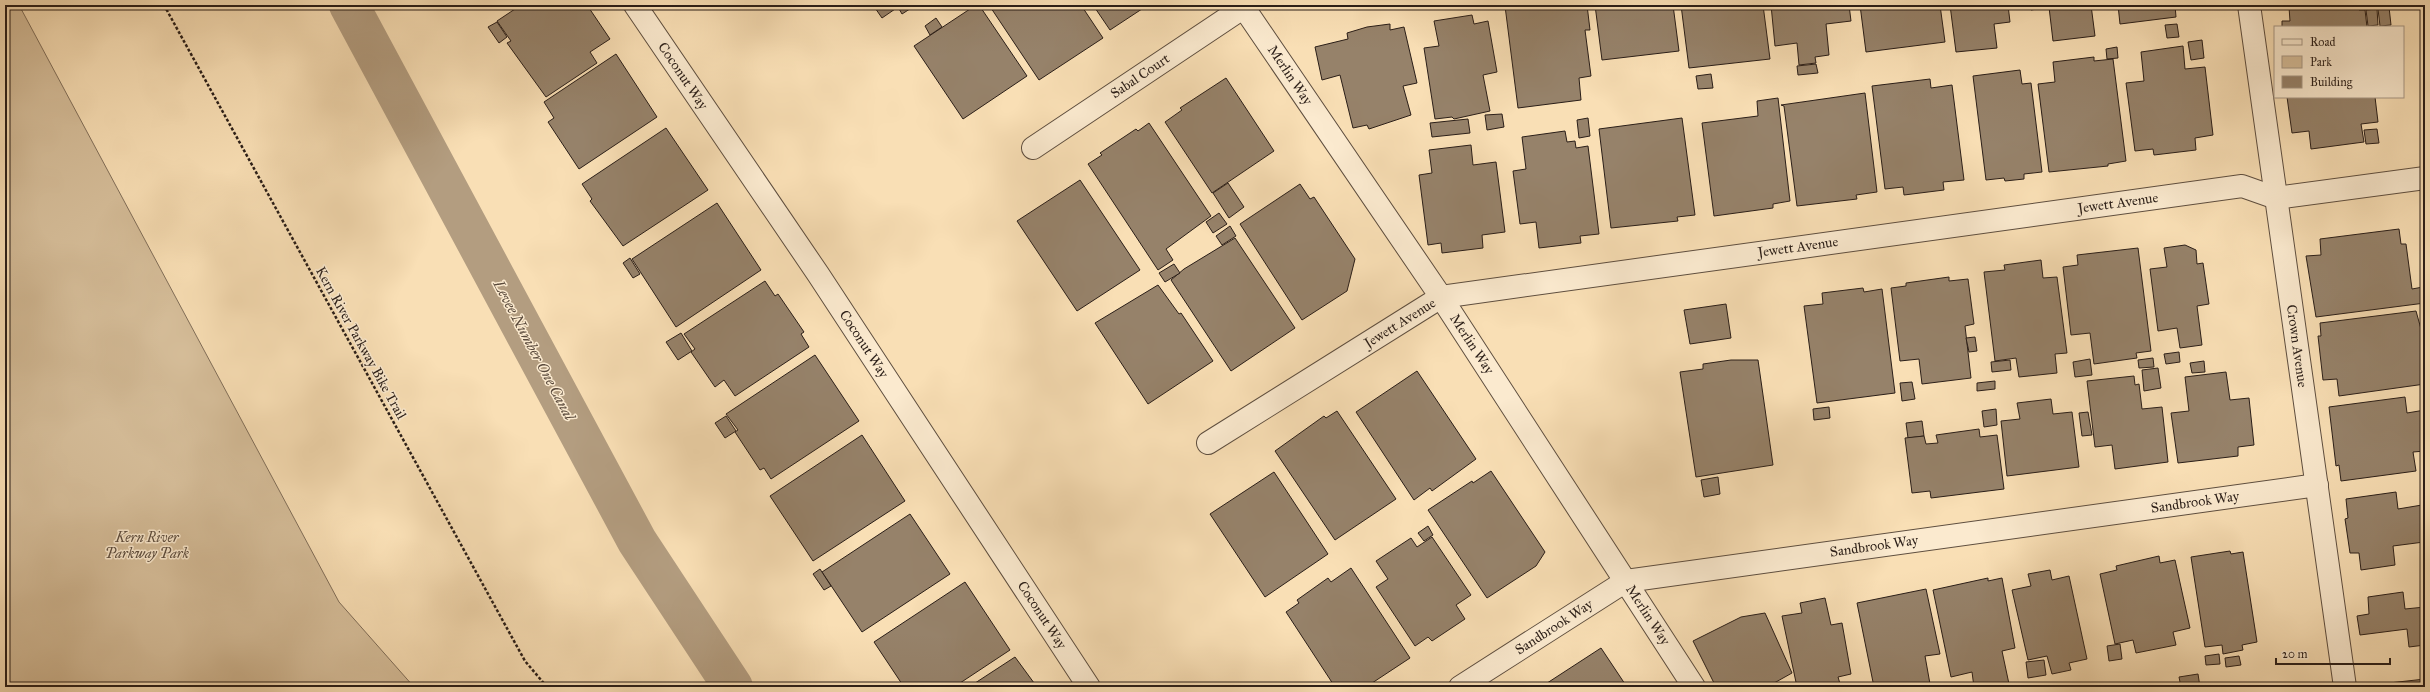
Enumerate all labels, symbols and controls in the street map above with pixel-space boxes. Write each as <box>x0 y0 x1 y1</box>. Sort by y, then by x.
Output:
legend <box>2274 26 2404 98</box>
text: Road <box>2310 35 2336 49</box>
street label: Coconut Way <box>654 39 712 113</box>
street label: Merlin Way <box>1264 42 1316 108</box>
street label: Sabal Court <box>1107 50 1173 102</box>
text: Park <box>2310 55 2332 69</box>
text: Building <box>2310 75 2353 90</box>
street label: Jewett Avenue <box>2075 189 2160 218</box>
street label: Jewett Avenue <box>1755 233 1840 262</box>
street label: Kern River Parkway Bike Trail <box>312 264 410 422</box>
water label: Levee Number One Canal <box>489 276 580 425</box>
street label: Jewett Avenue <box>1359 294 1440 354</box>
street label: Crown Avenue <box>2283 303 2311 389</box>
street label: Coconut Way <box>836 307 893 382</box>
street label: Merlin Way <box>1446 311 1498 378</box>
street label: Sandbrook Way <box>2150 487 2241 517</box>
park label: Kern River Parkway Park <box>105 529 190 562</box>
street label: Sandbrook Way <box>1829 531 1920 561</box>
street label: Coconut Way <box>1014 578 1071 653</box>
street label: Merlin Way <box>1622 582 1674 649</box>
street label: Sandbrook Way <box>1512 595 1596 658</box>
scale bar <box>2276 640 2390 666</box>
text: 20 m <box>2282 647 2308 661</box>

